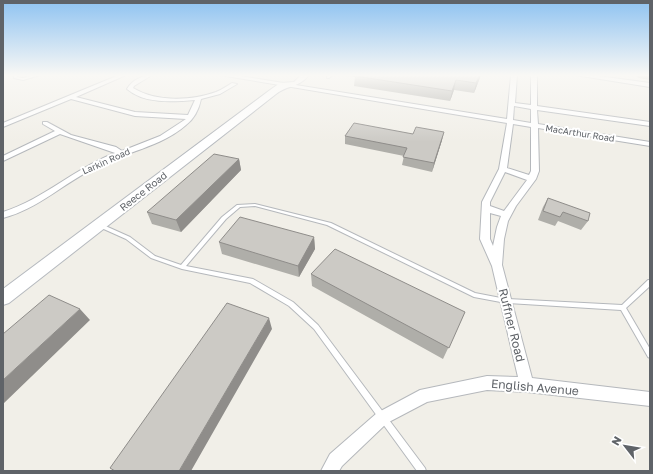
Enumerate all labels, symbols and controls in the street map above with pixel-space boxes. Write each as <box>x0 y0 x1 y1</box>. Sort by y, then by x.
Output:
street label: MacArthur Road <box>545 122 615 144</box>
street label: Larkin Road <box>80 146 132 176</box>
street label: Reece Road <box>117 169 169 213</box>
street label: Ruffner Road <box>496 287 528 363</box>
street label: English Avenue <box>490 376 580 398</box>
north arrow <box>605 426 645 466</box>
text: N <box>608 434 624 448</box>

